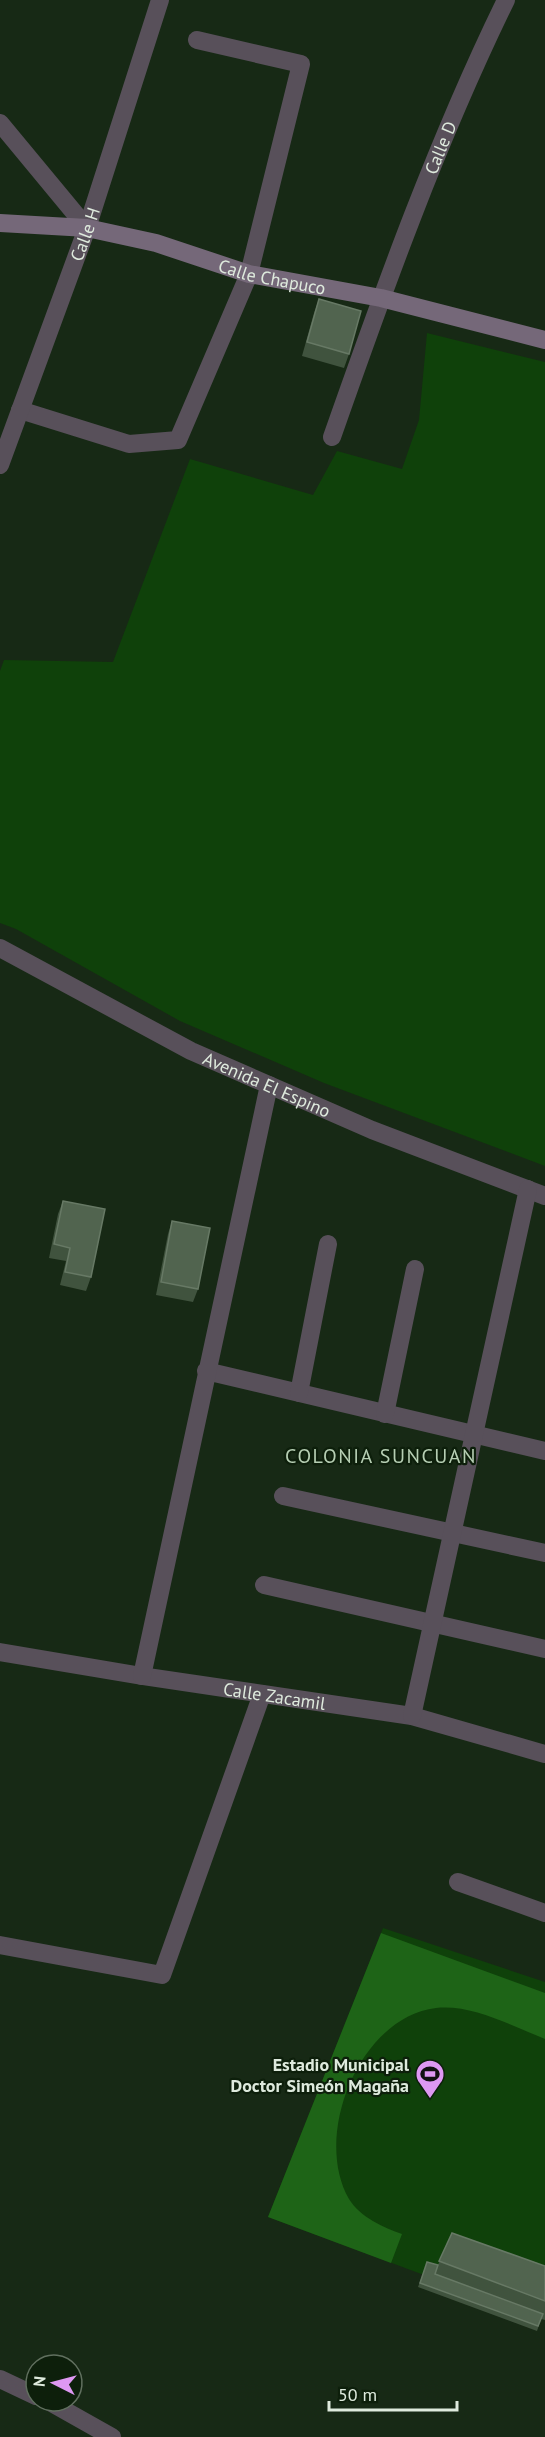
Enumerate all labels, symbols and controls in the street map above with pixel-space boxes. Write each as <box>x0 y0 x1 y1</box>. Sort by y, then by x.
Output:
street label: Calle D <box>419 118 461 177</box>
street label: Calle H <box>64 204 104 264</box>
street label: Calle Chapuco <box>216 253 328 299</box>
street label: Avenida El Espino <box>200 1046 334 1122</box>
district label: COLONIA SUNCUAN <box>285 1443 477 1469</box>
street label: Calle Zacamil <box>222 1677 328 1715</box>
place label: Estadio Municipal Doctor Simeón Magaña <box>231 2053 410 2097</box>
sports icon: Estadio Municipal Doctor Simeón Magaña <box>414 2058 446 2100</box>
north arrow <box>24 2353 84 2413</box>
scale bar <box>329 2374 456 2412</box>
text: N <box>29 2375 50 2388</box>
text: 50 m <box>338 2383 377 2406</box>

